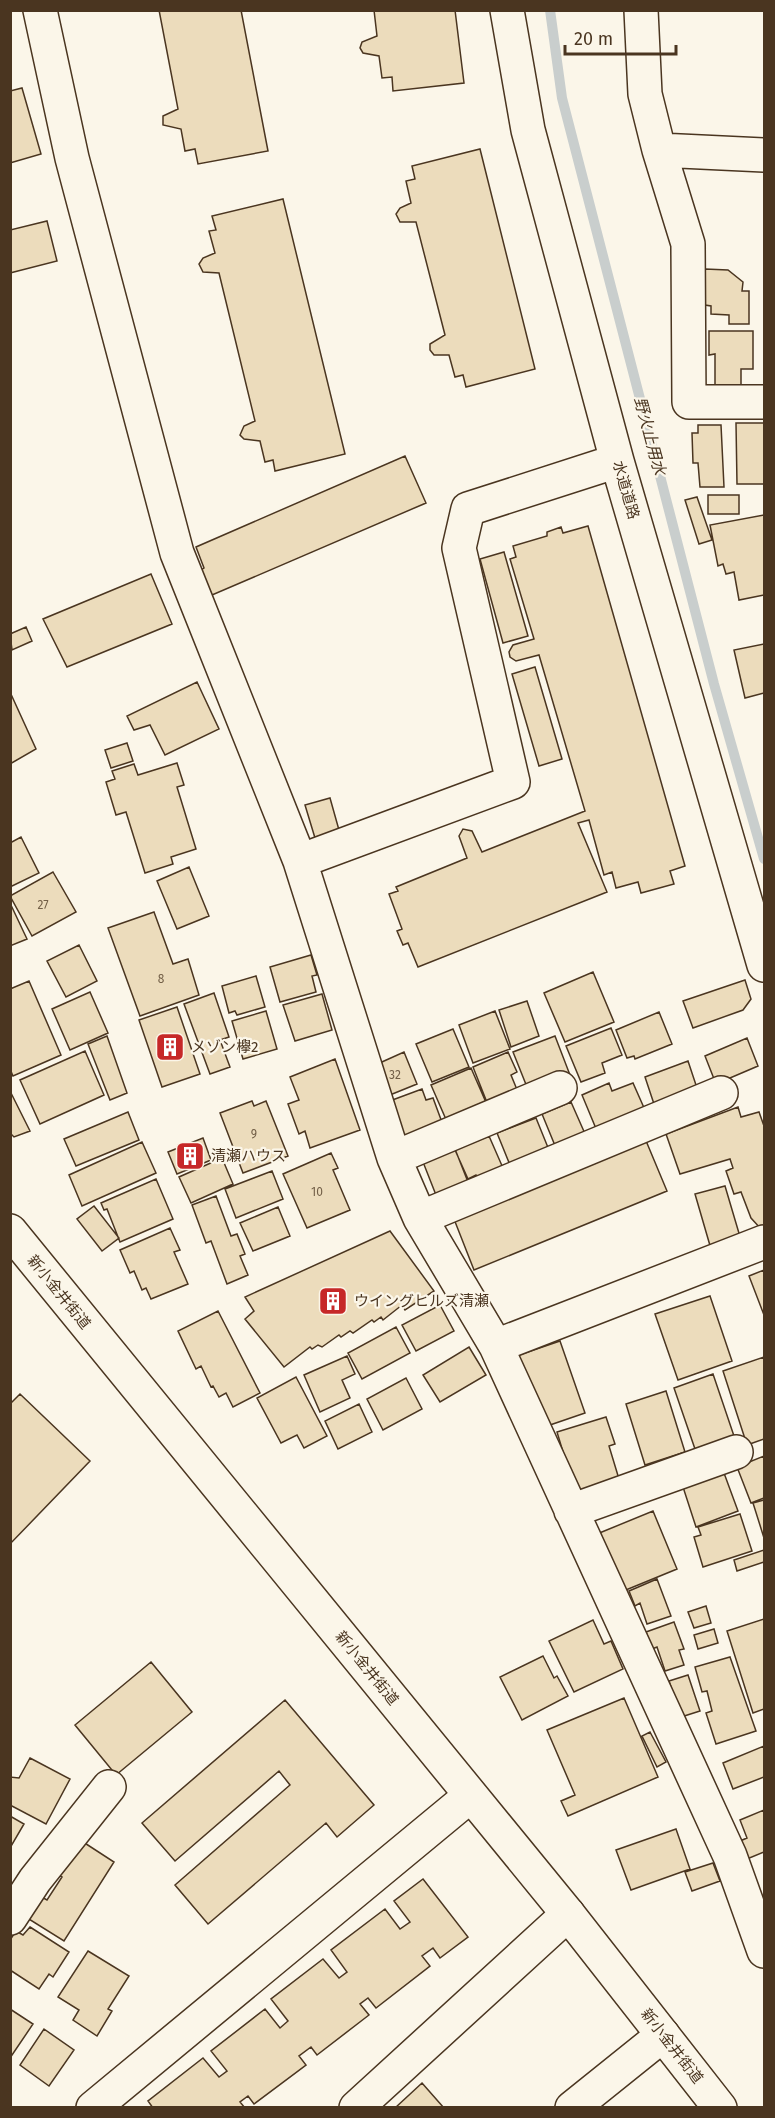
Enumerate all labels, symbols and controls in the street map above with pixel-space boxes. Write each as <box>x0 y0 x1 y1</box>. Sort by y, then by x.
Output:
scale bar <box>565 18 676 56</box>
text: 20 m <box>574 28 613 50</box>
water label: 野火止用水 <box>630 395 670 479</box>
street label: 水道道路 <box>609 459 643 521</box>
house number: 27 <box>37 898 49 912</box>
house number: 8 <box>158 972 165 986</box>
building icon: メゾン欅2 <box>154 1031 186 1063</box>
place label: メゾン欅2 <box>191 1038 258 1056</box>
house number: 32 <box>389 1068 401 1082</box>
house number: 9 <box>251 1127 257 1141</box>
building icon: 清瀬ハウス <box>174 1140 206 1172</box>
place label: 清瀬ハウス <box>211 1147 286 1165</box>
house number: 10 <box>311 1185 323 1199</box>
street label: 新小金井街道 <box>24 1251 94 1333</box>
building icon: ウイングヒルズ清瀬 <box>317 1285 349 1317</box>
place label: ウイングヒルズ清瀬 <box>354 1292 489 1310</box>
street label: 新小金井街道 <box>332 1627 402 1709</box>
street label: 新小金井街道 <box>637 2005 707 2087</box>

